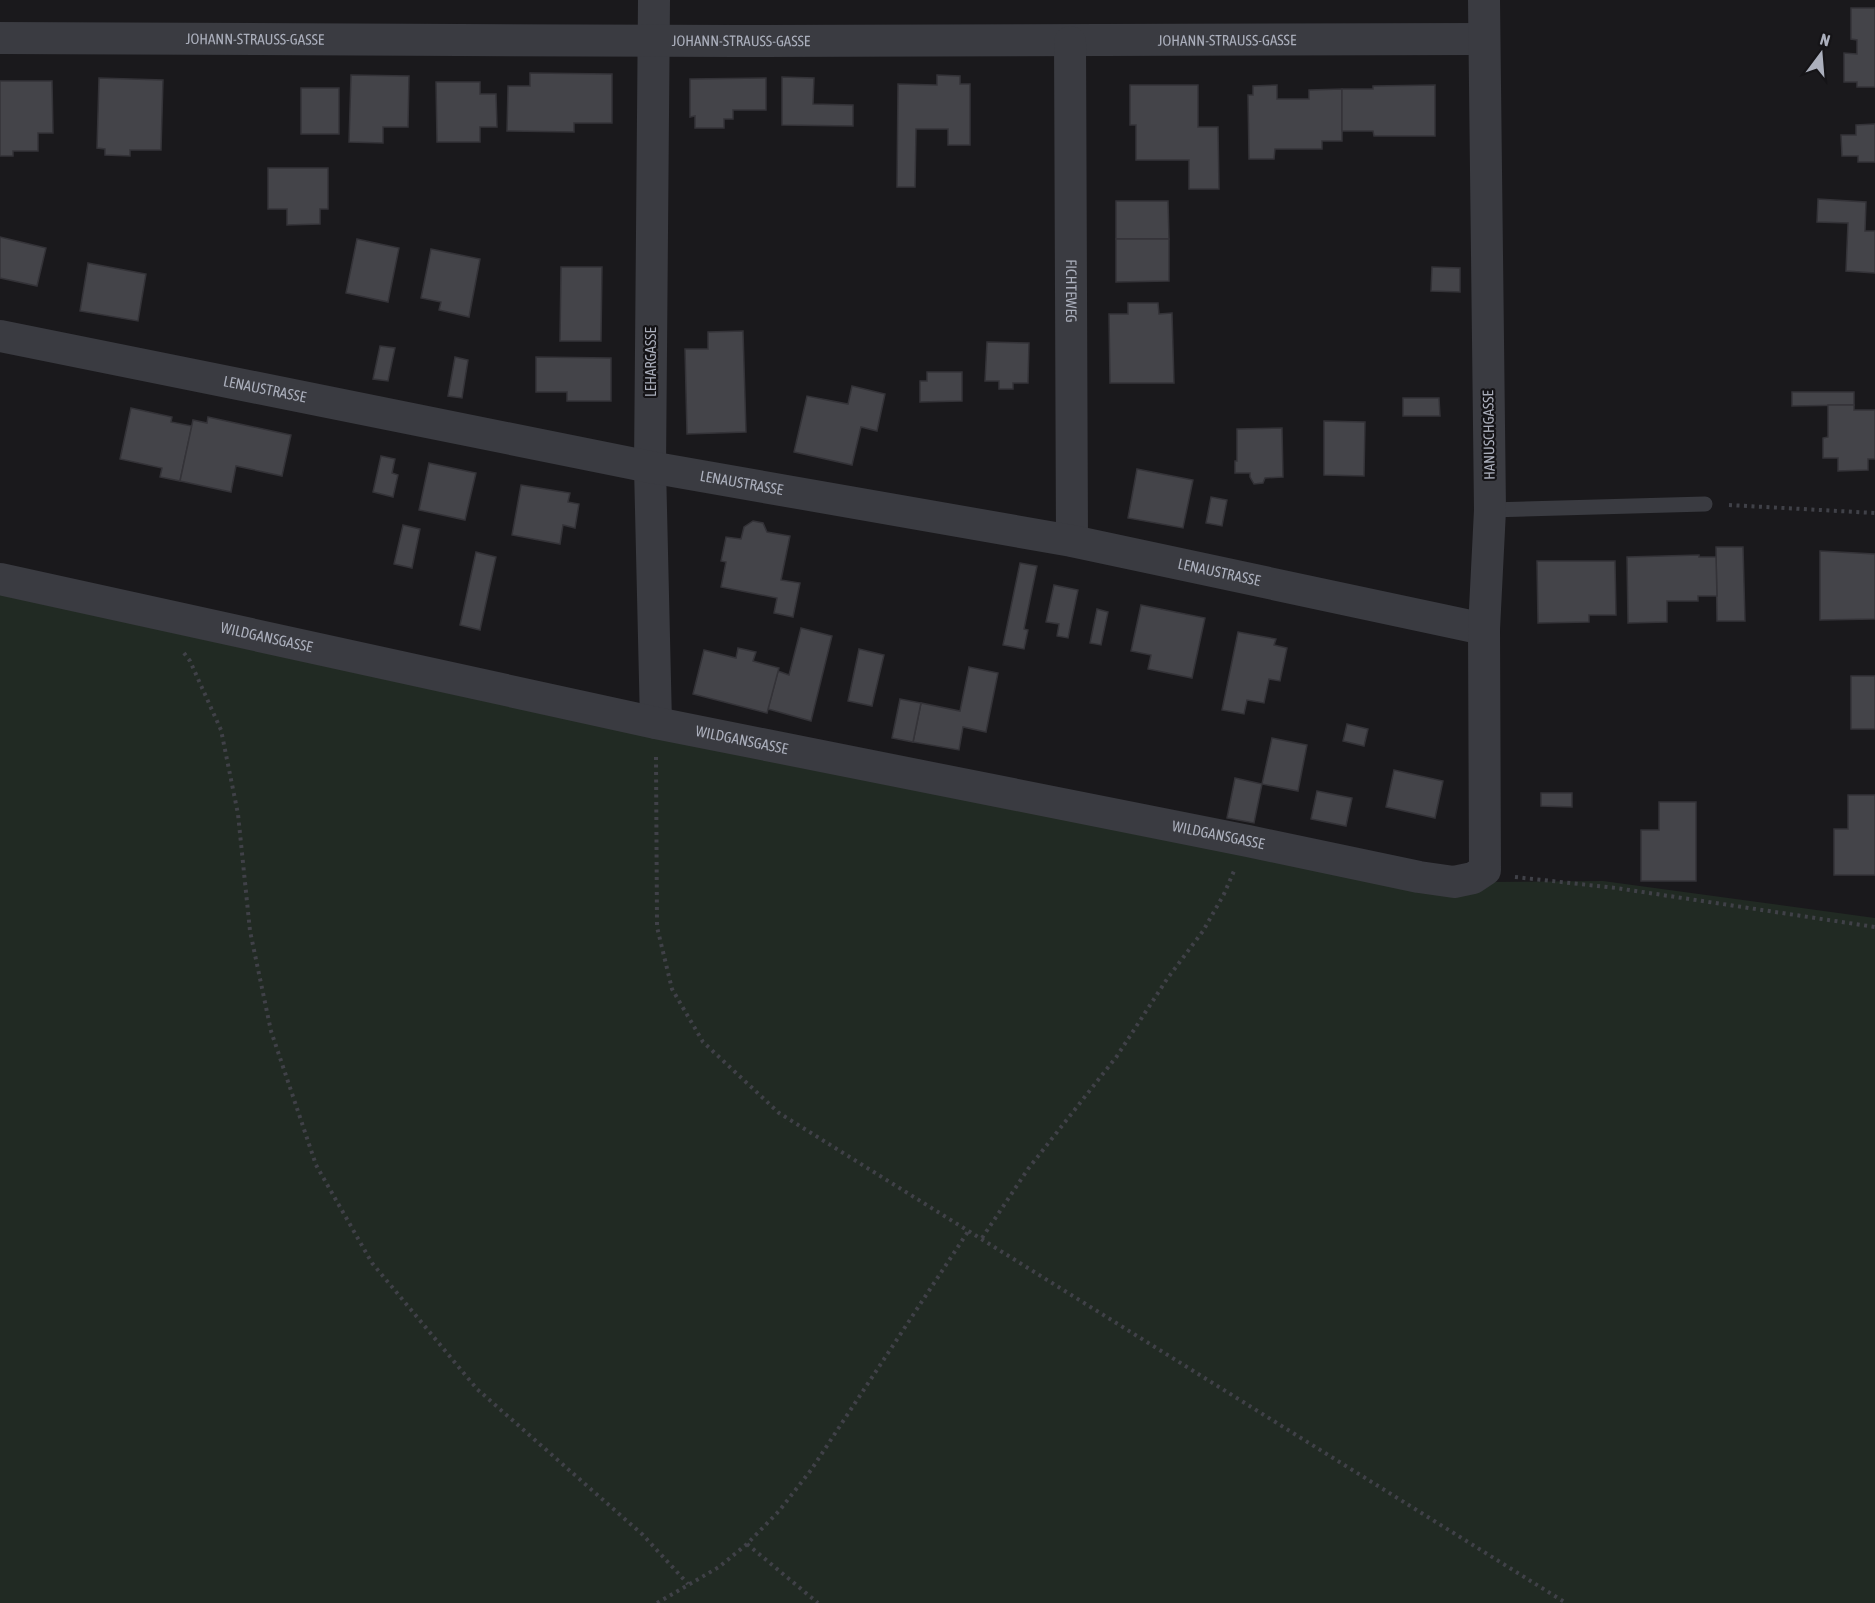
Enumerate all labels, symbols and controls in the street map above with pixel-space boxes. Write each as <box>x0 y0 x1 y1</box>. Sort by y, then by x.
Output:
north arrow <box>1791 24 1851 84</box>
street label: JOHANN-STRAUSS-GASSE <box>186 30 325 48</box>
text: N <box>1818 30 1832 50</box>
street label: JOHANN-STRAUSS-GASSE <box>1158 31 1297 49</box>
street label: JOHANN-STRAUSS-GASSE <box>672 32 811 49</box>
street label: FICHTEWEG <box>1063 259 1080 323</box>
street label: LEHARGASSE <box>642 326 659 397</box>
street label: LENAUSTRASSE <box>222 372 308 406</box>
street label: HANUSCHGASSE <box>1479 389 1498 480</box>
street label: LENAUSTRASSE <box>699 467 785 498</box>
street label: LENAUSTRASSE <box>1176 555 1263 589</box>
street label: WILDGANSGASSE <box>219 619 315 656</box>
street label: WILDGANSGASSE <box>694 722 790 757</box>
street label: WILDGANSGASSE <box>1171 817 1267 852</box>

